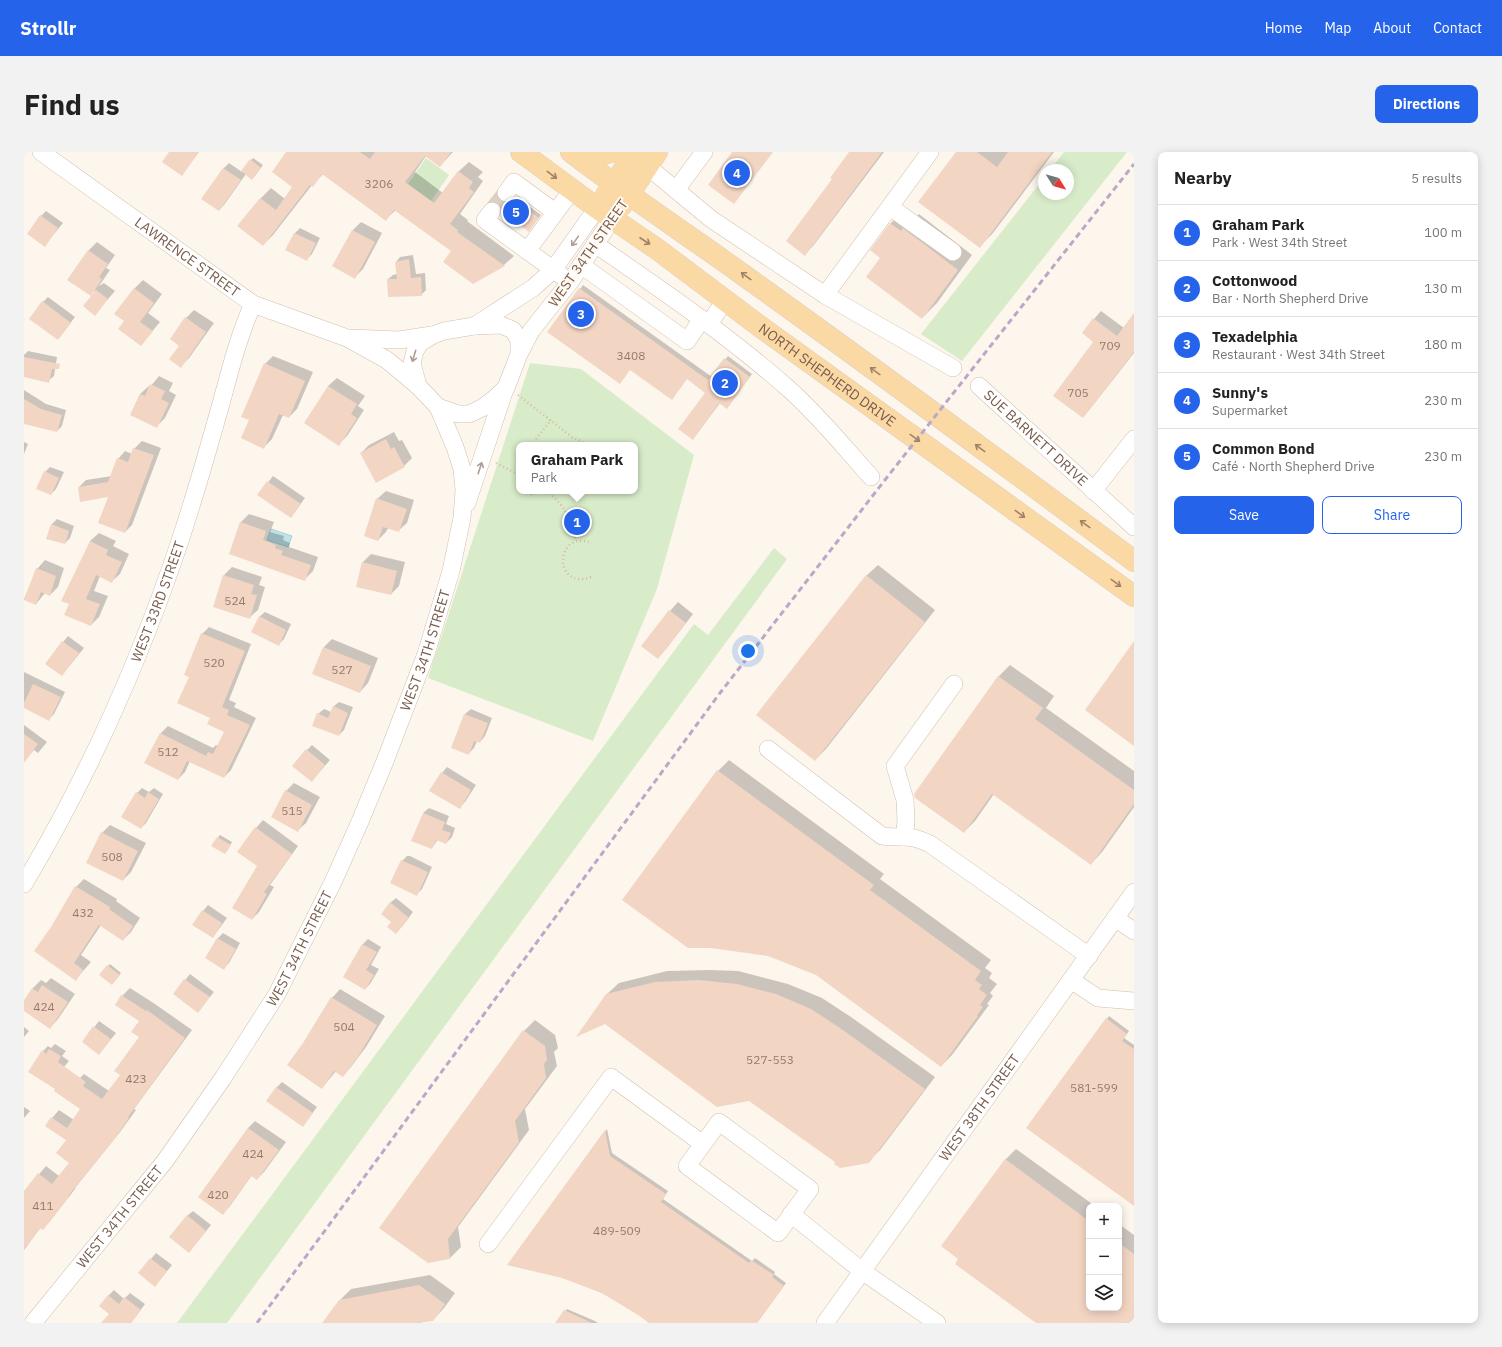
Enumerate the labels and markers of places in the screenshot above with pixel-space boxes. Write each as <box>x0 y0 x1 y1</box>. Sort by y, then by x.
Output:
pin: 4 <box>724 158 750 188</box>
pin: 5 <box>503 197 529 227</box>
pin: 3 <box>568 299 594 329</box>
pin: 2 <box>712 368 738 398</box>
pin: 1 <box>564 507 590 537</box>

